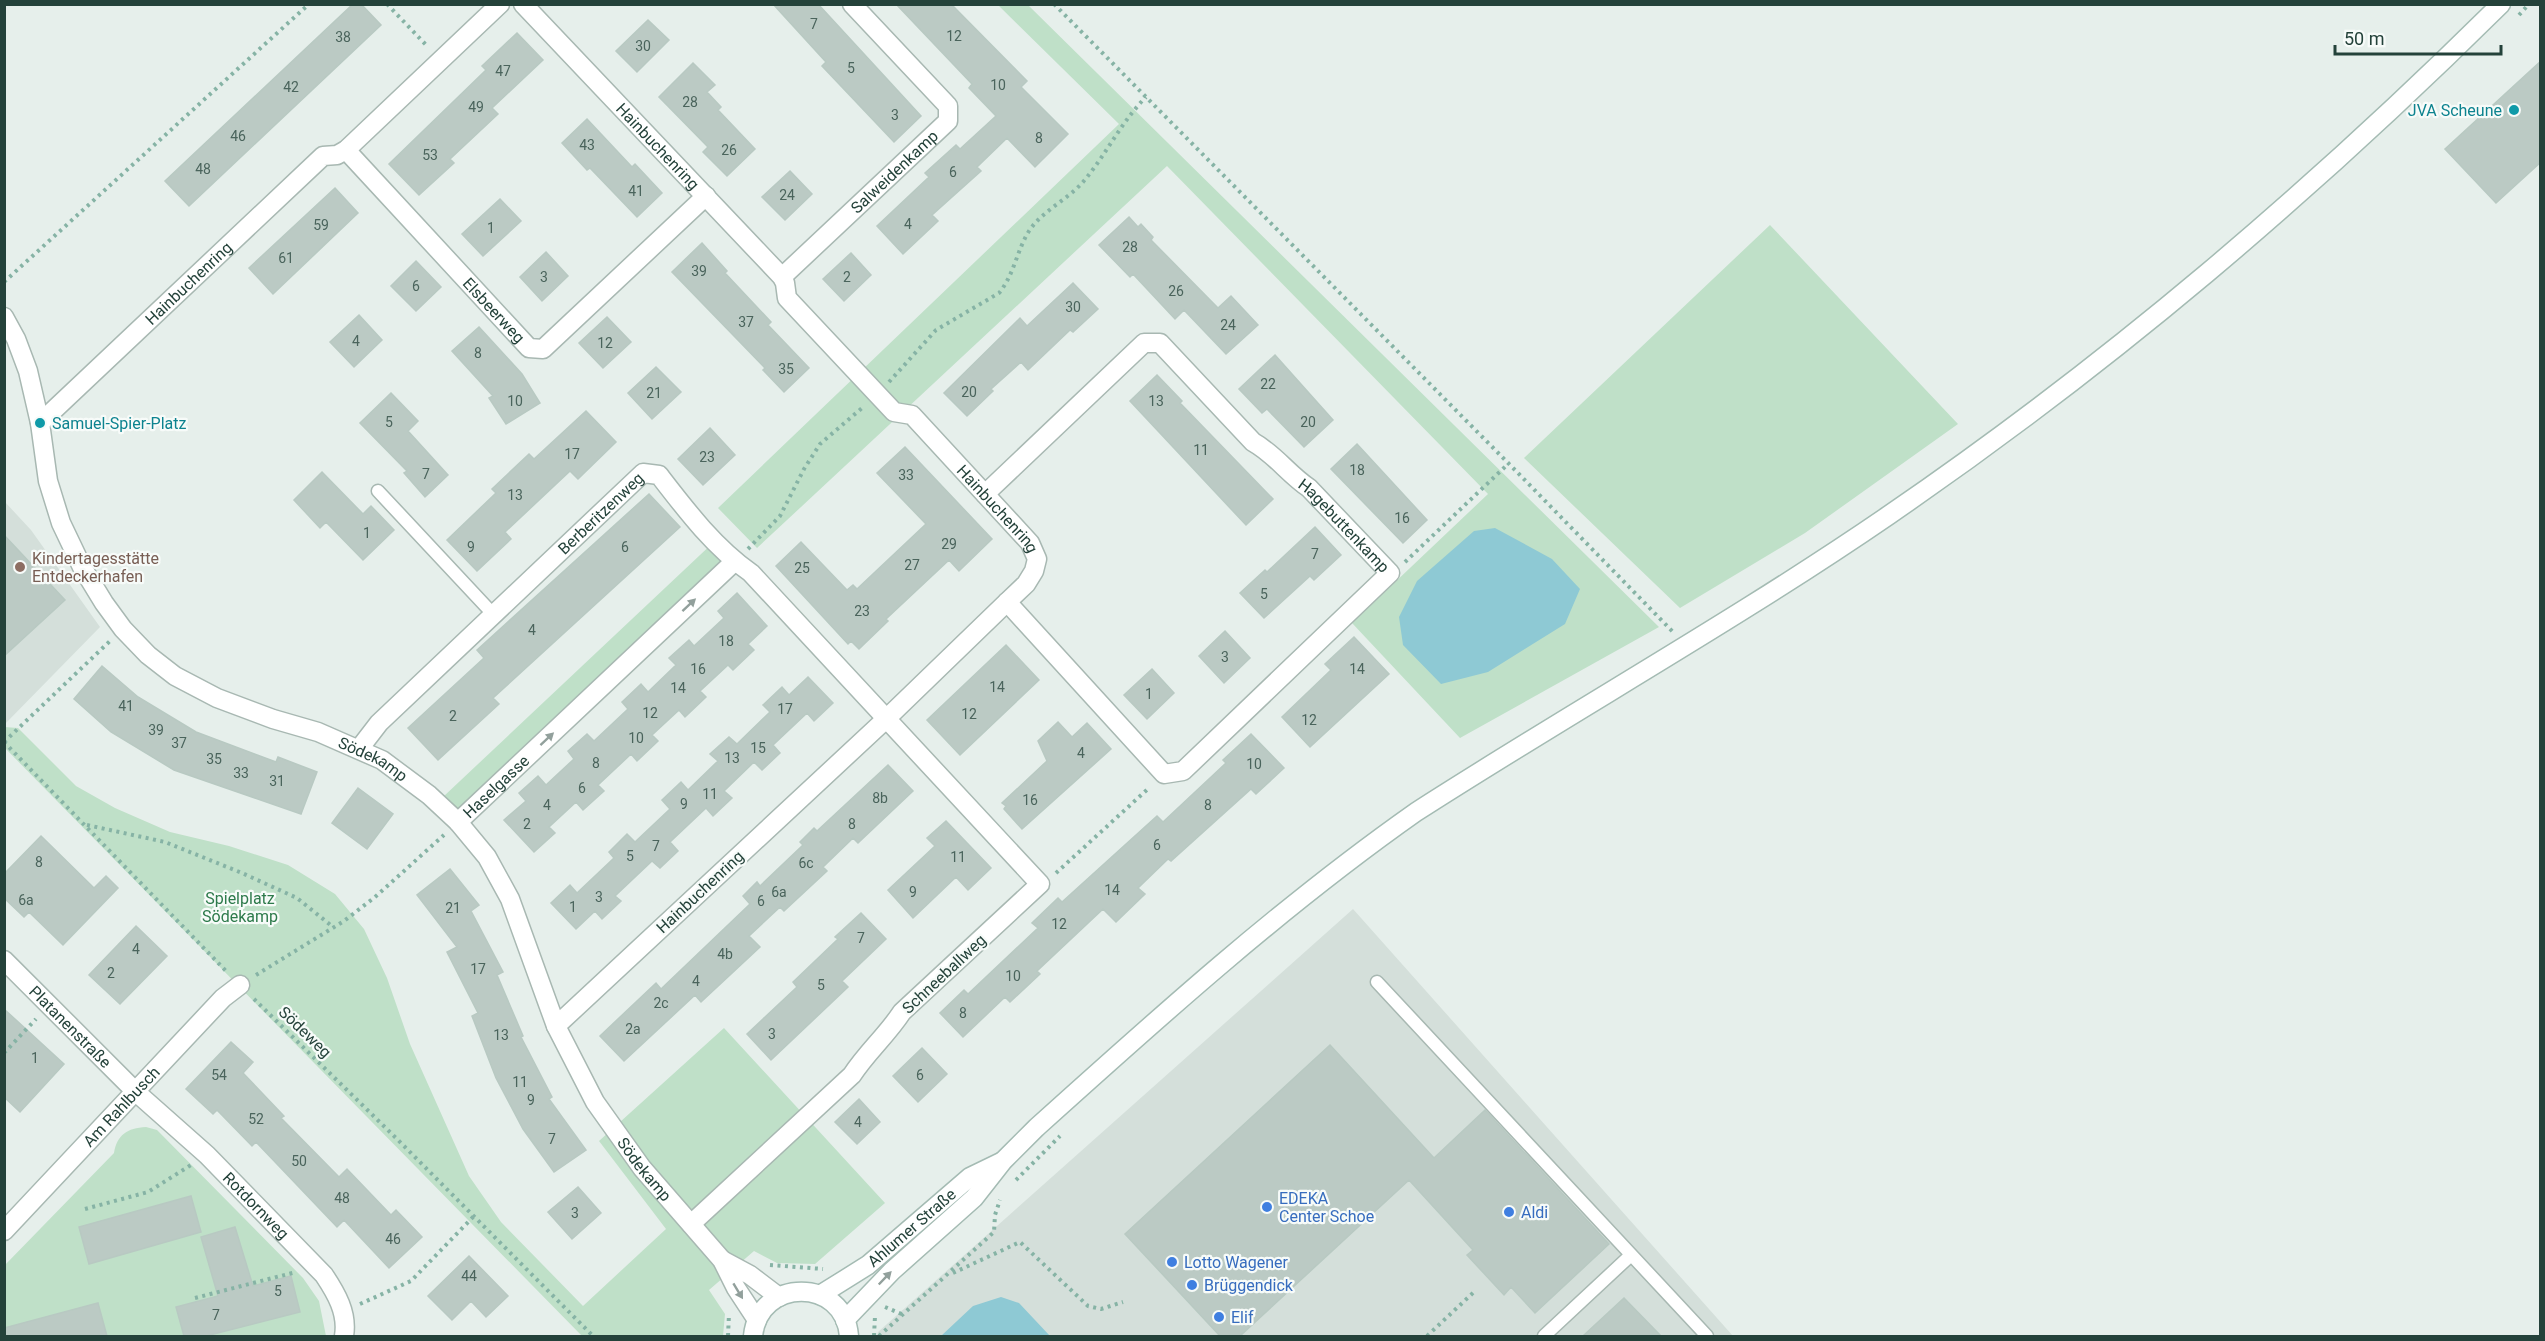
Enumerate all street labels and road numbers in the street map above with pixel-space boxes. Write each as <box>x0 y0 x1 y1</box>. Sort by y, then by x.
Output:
street label: Hainbuchenring <box>612 99 703 193</box>
street label: Salweidenkamp <box>847 126 942 217</box>
street label: Hainbuchenring <box>141 238 236 328</box>
street label: Elsbeerweg <box>459 273 529 347</box>
street label: Hainbuchenring <box>953 461 1042 555</box>
street label: Berberitzenweg <box>554 468 647 558</box>
street label: Hagebuttenkamp <box>1295 474 1394 576</box>
street label: Södekamp <box>336 733 411 785</box>
street label: Haselgasse <box>459 751 533 822</box>
street label: Hainbuchenring <box>652 847 748 937</box>
street label: Schneeballweg <box>898 930 990 1018</box>
street label: Platanenstraße <box>26 982 115 1071</box>
street label: Södeweg <box>275 1002 335 1062</box>
street label: Am Rahlbusch <box>79 1062 163 1150</box>
street label: Södekamp <box>614 1134 676 1205</box>
street label: Rotdornweg <box>219 1168 293 1243</box>
street label: Ahlumer Straße <box>863 1184 959 1271</box>

